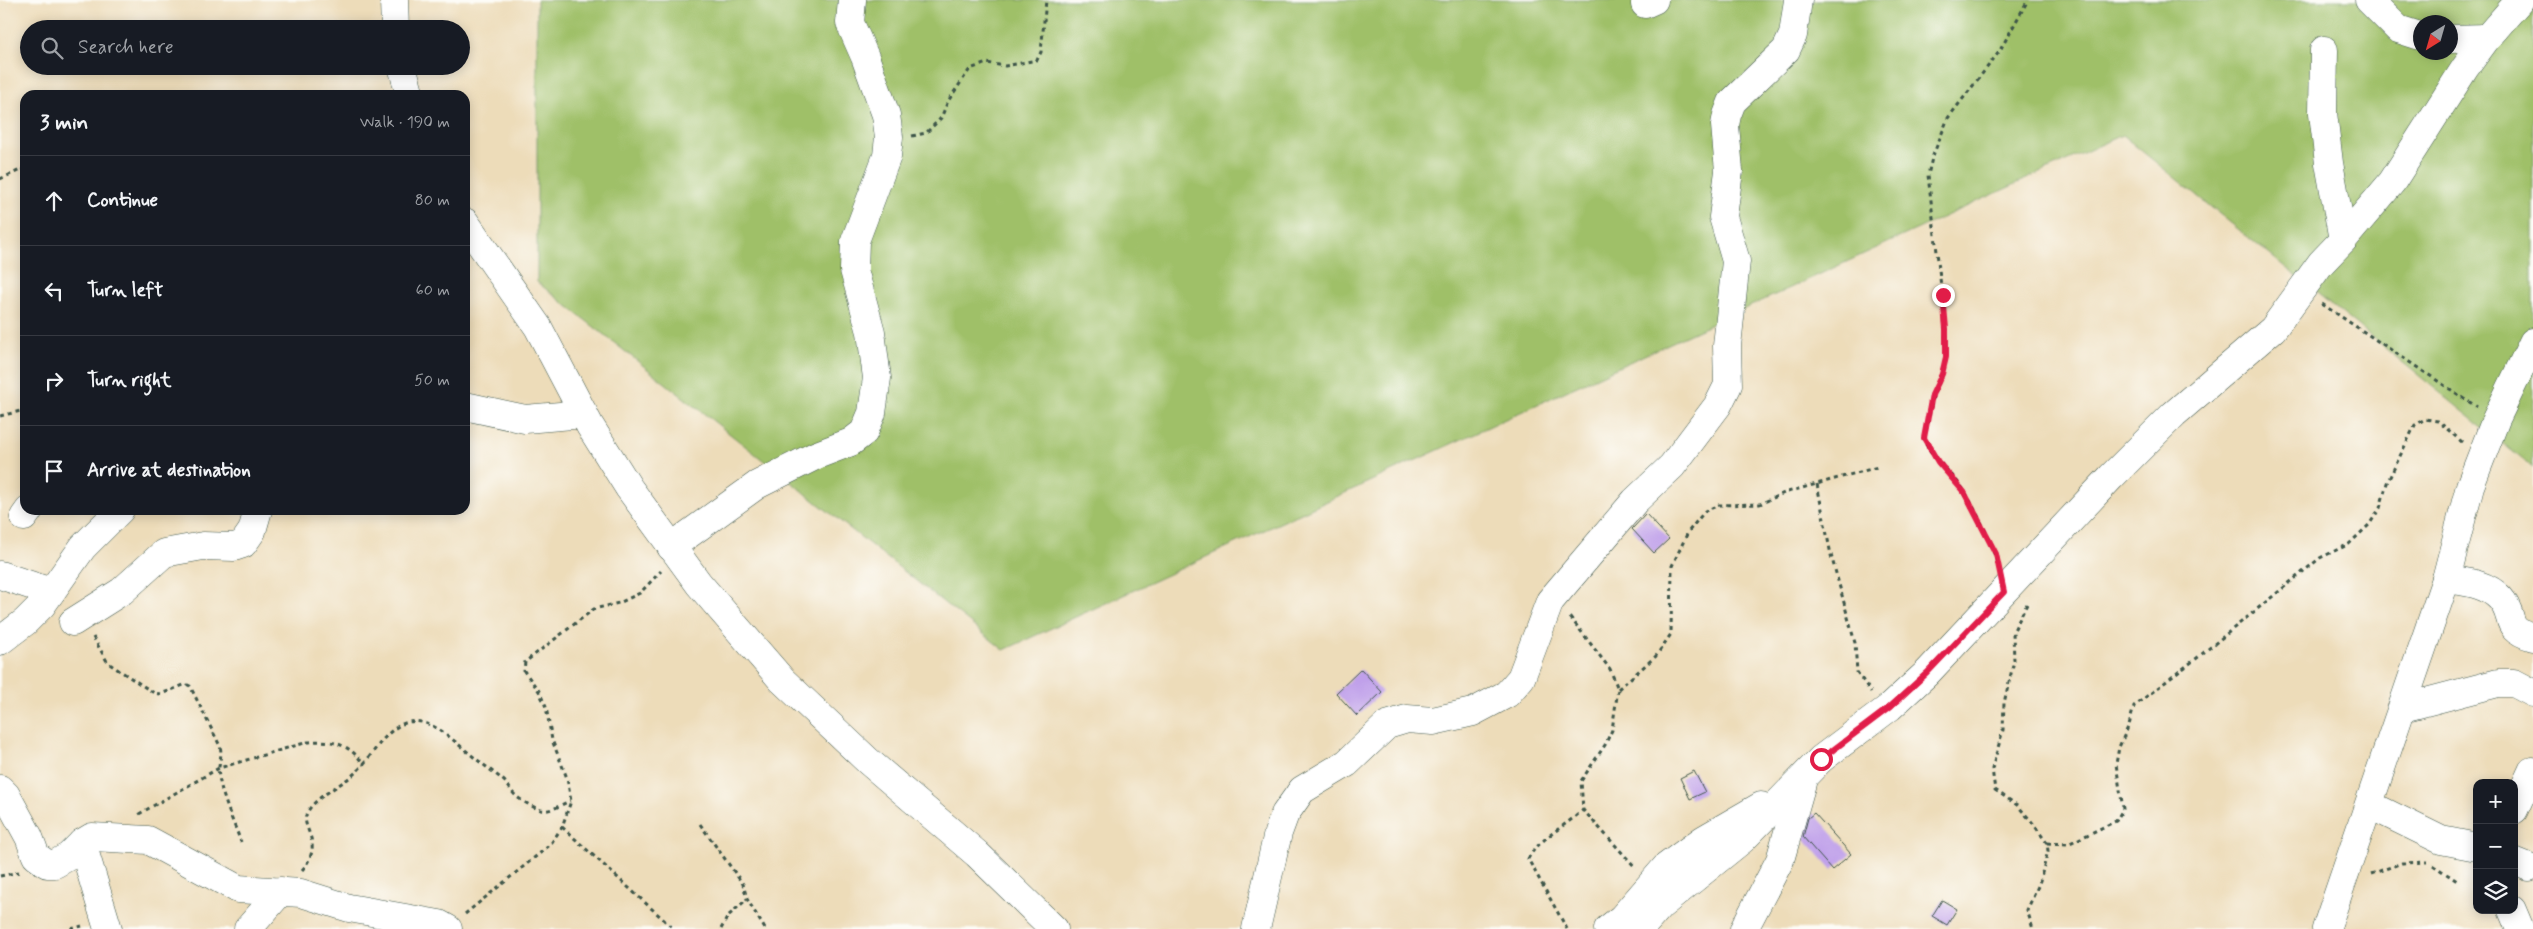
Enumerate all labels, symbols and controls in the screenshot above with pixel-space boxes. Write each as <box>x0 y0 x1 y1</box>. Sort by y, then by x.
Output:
north arrow <box>2413 15 2458 60</box>
search box <box>20 20 470 75</box>
icon: search <box>38 34 66 62</box>
text: Search here <box>78 35 174 60</box>
text: 3 min <box>40 109 88 137</box>
text: Walk · 190 m <box>360 112 450 133</box>
icon: ahead <box>40 187 68 215</box>
text: Continue <box>87 188 158 213</box>
text: 80 m <box>415 190 450 211</box>
icon: left <box>40 277 68 305</box>
text: Turn left <box>87 278 163 303</box>
text: 60 m <box>416 280 450 301</box>
route end <box>1932 284 1955 307</box>
icon: right <box>40 367 68 395</box>
text: Turn right <box>87 368 171 393</box>
text: 50 m <box>414 370 450 391</box>
icon: arrive <box>40 457 68 485</box>
text: Arrive at destination <box>87 458 251 483</box>
route start <box>1810 748 1833 771</box>
map controls <box>2473 779 2518 914</box>
button: + <box>2473 779 2518 824</box>
button: − <box>2473 824 2518 869</box>
button: layers <box>2473 869 2518 914</box>

